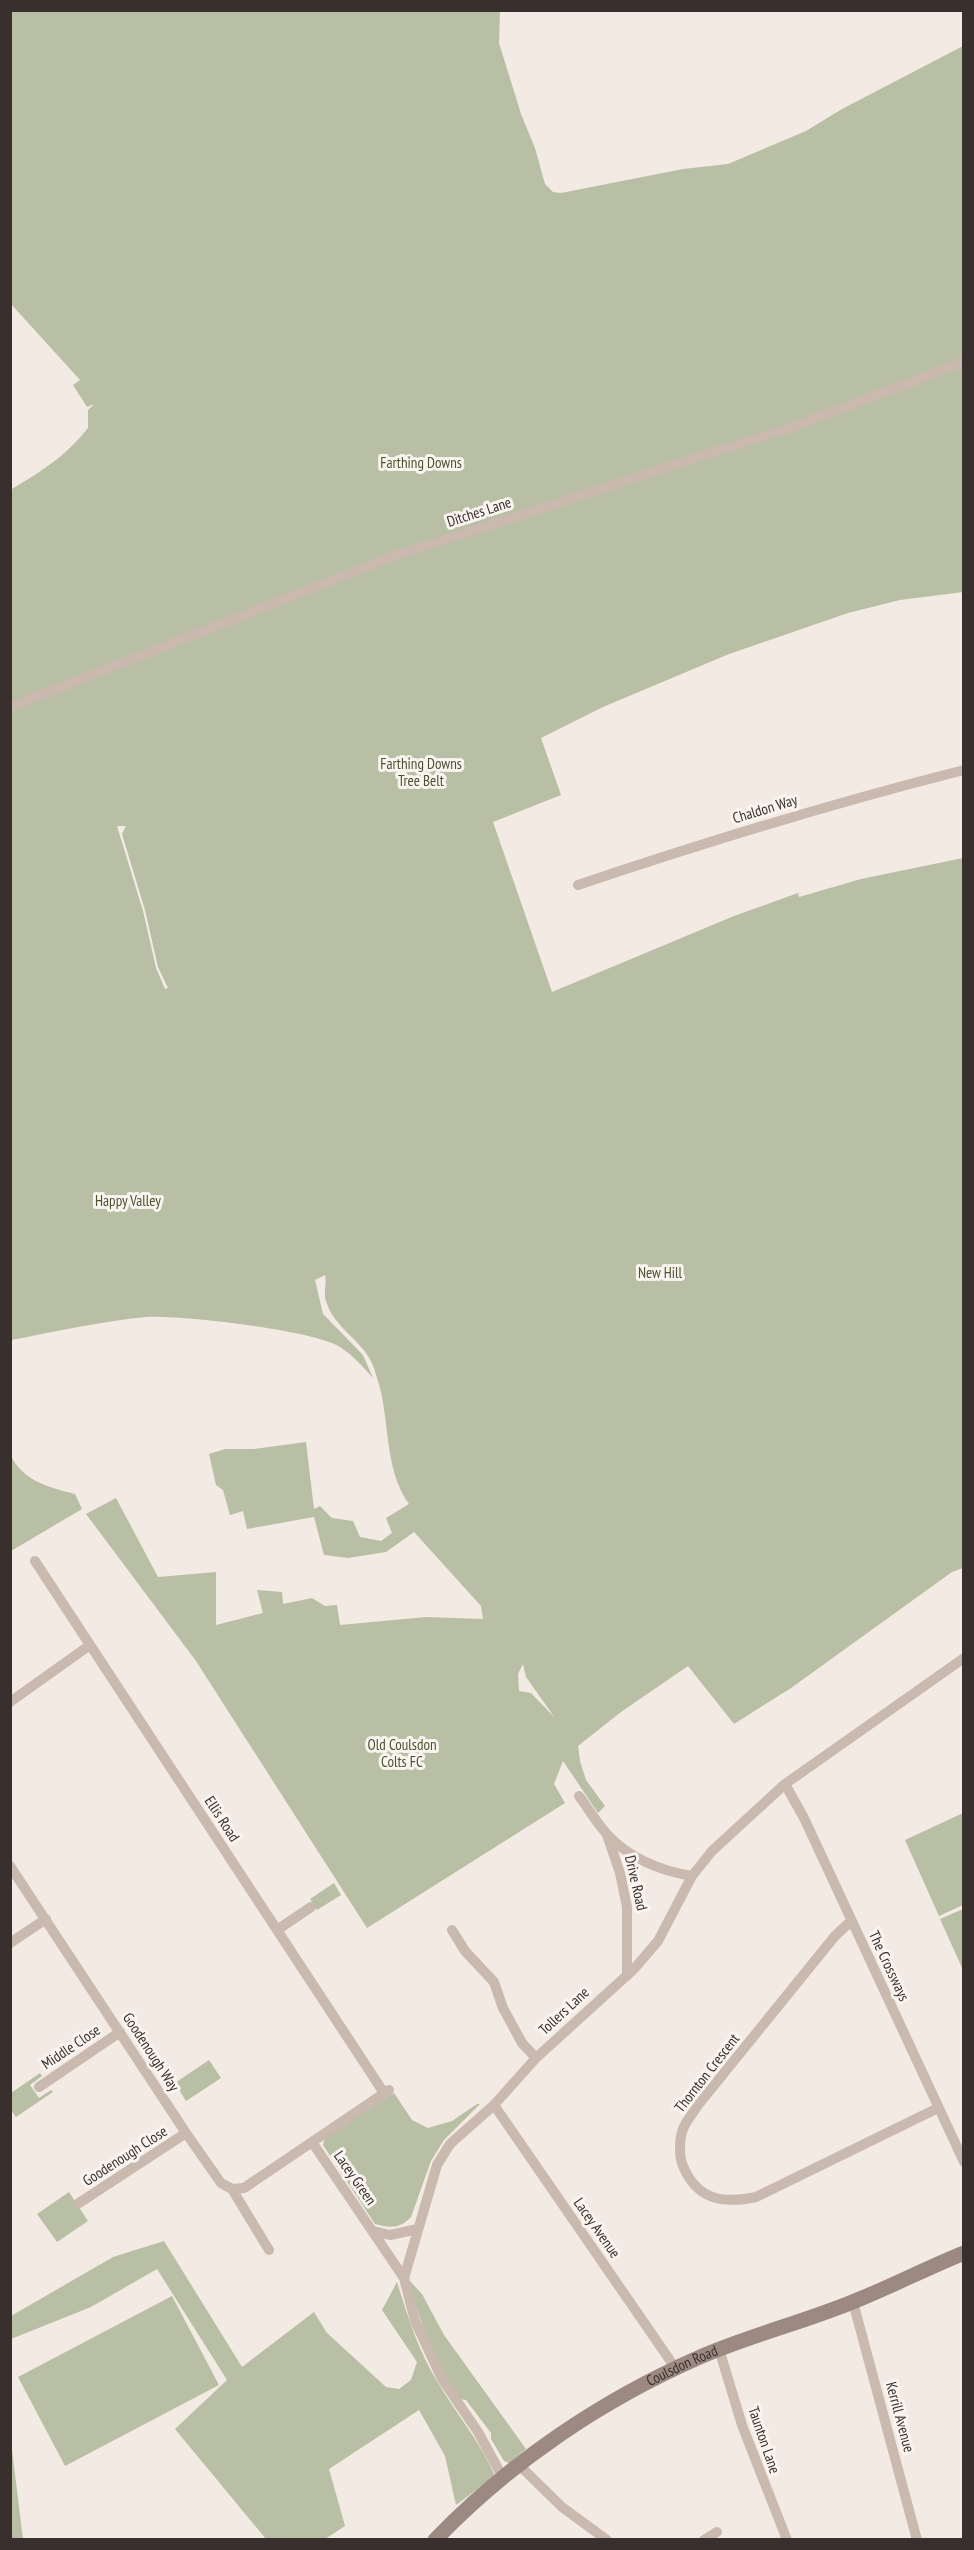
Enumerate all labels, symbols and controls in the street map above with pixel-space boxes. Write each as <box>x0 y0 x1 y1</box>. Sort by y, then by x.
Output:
park label: Farthing Downs <box>380 453 462 472</box>
street label: Ditches Lane <box>444 492 513 531</box>
park label: Farthing Downs Tree Belt <box>380 754 462 790</box>
street label: Chaldon Way <box>730 790 800 827</box>
park label: Happy Valley <box>95 1191 161 1210</box>
park label: New Hill <box>638 1263 683 1282</box>
park label: Old Coulsdon Colts FC <box>368 1735 436 1771</box>
street label: Ellis Road <box>201 1792 244 1845</box>
street label: Drive Road <box>621 1853 652 1912</box>
street label: The Crossways <box>865 1927 914 2004</box>
street label: Tollers Lane <box>535 1983 593 2039</box>
street label: Goodenough Way <box>119 2009 184 2095</box>
street label: Middle Close <box>38 2020 104 2073</box>
street label: Thornton Crescent <box>670 2029 743 2116</box>
street label: Goodenough Close <box>79 2121 171 2190</box>
street label: Lacey Green <box>330 2147 381 2208</box>
street label: Lacey Avenue <box>570 2194 625 2261</box>
street label: Coulsdon Road <box>643 2341 720 2390</box>
street label: Kerrill Avenue <box>882 2380 919 2454</box>
street label: Taunton Lane <box>744 2404 785 2476</box>

